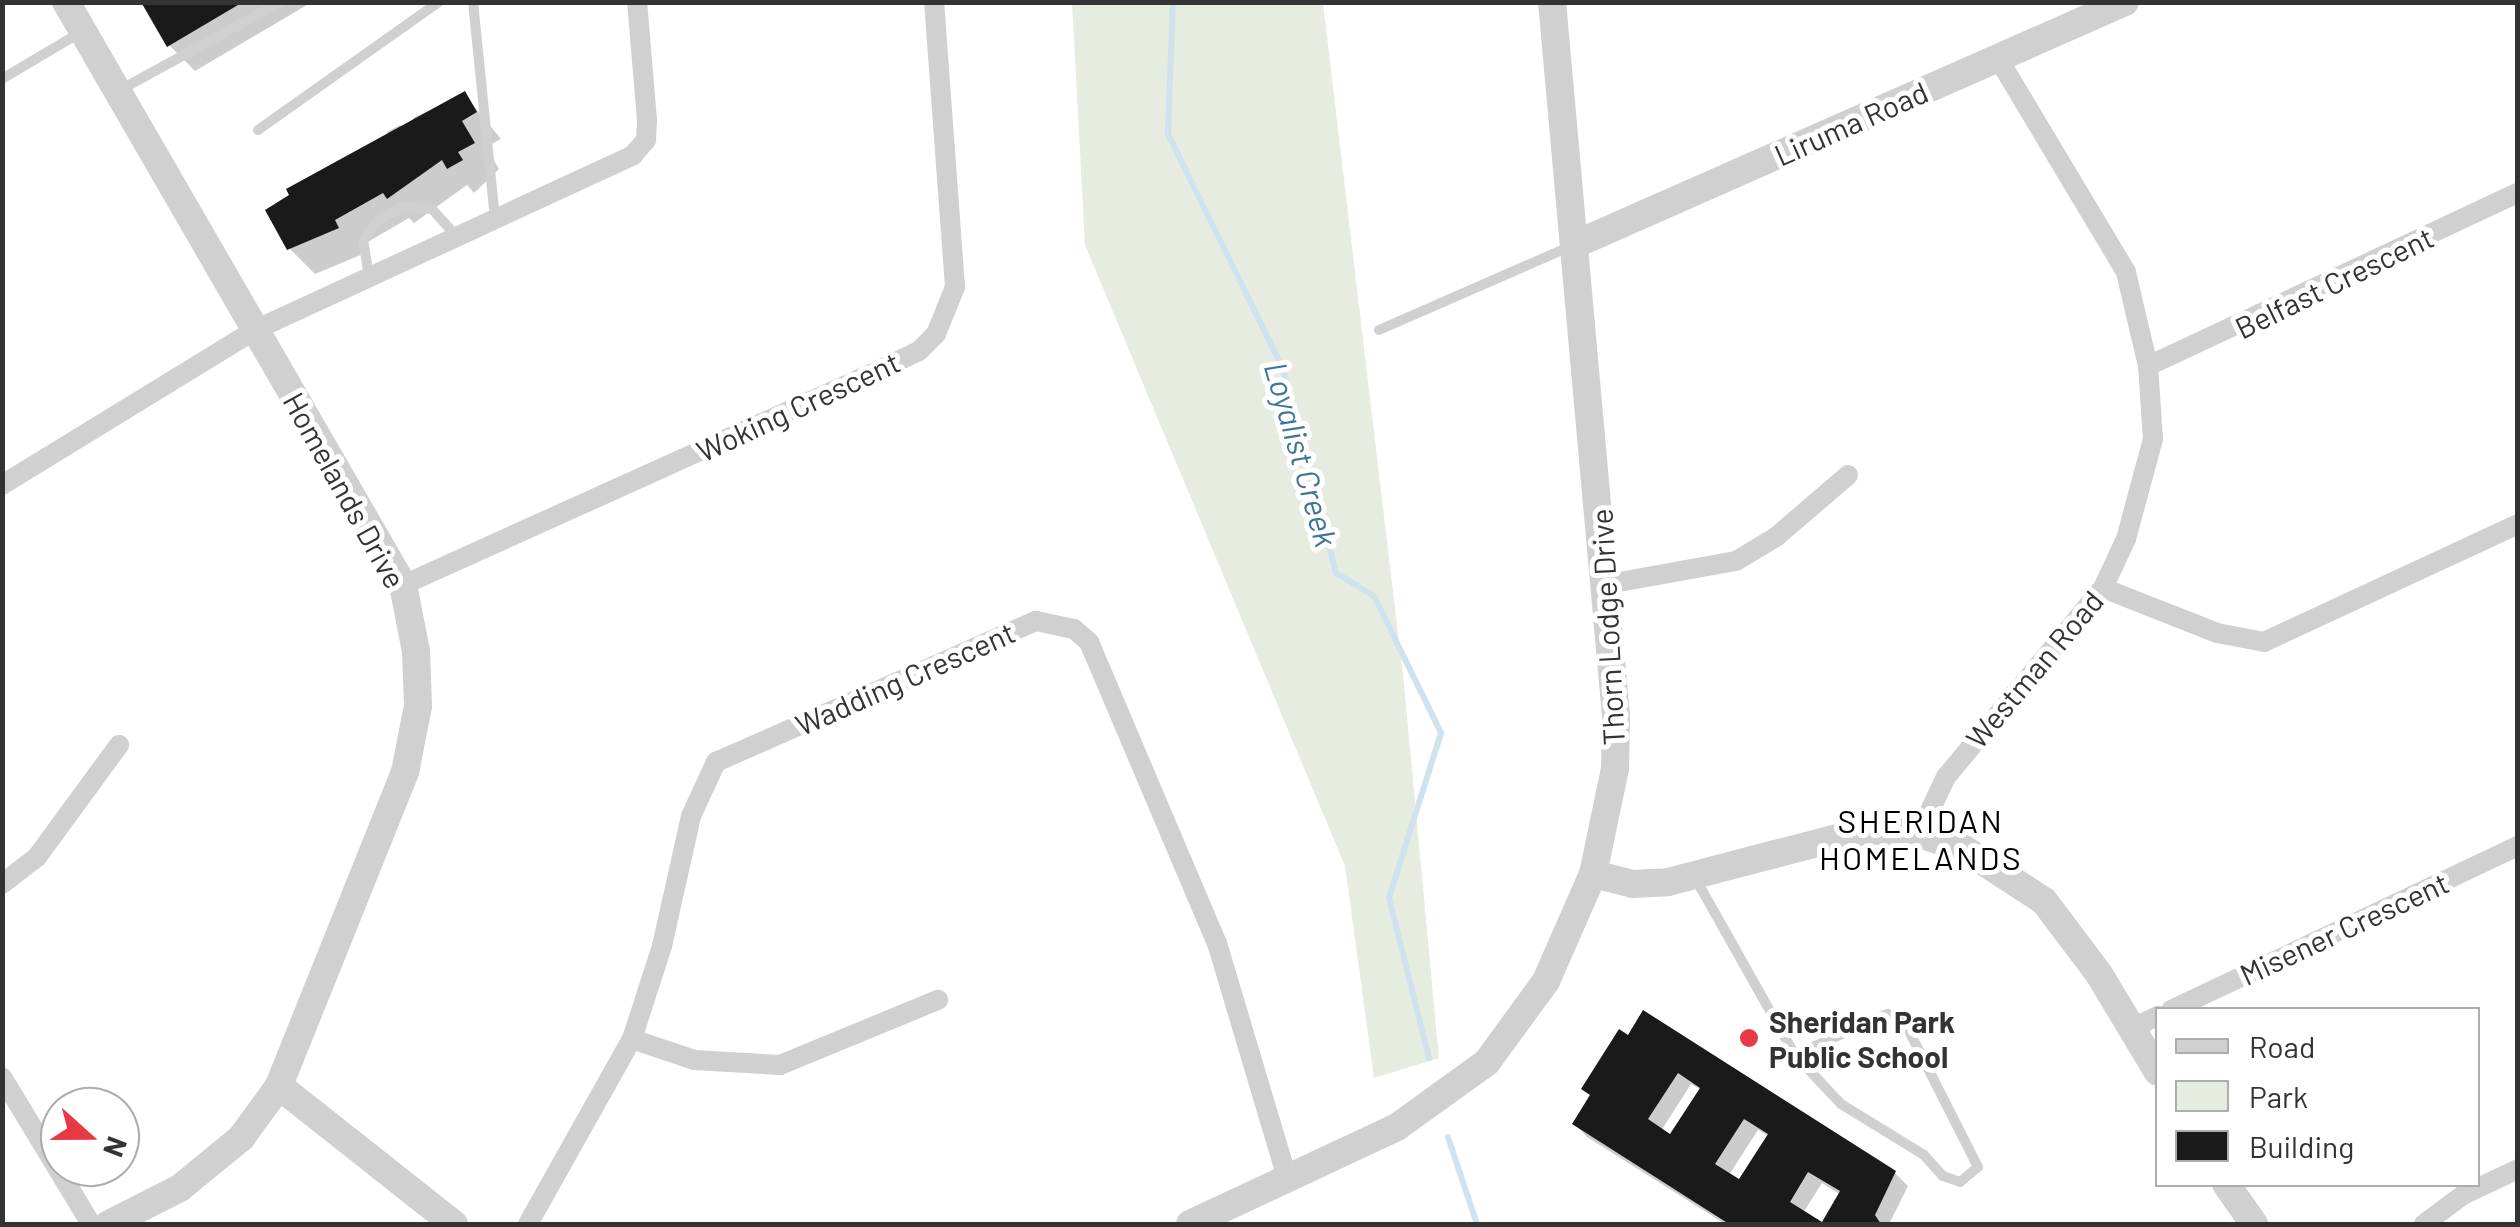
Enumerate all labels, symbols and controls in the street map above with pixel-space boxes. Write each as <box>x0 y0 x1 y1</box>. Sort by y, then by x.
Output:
street label: Liruma Road <box>1769 73 1933 173</box>
street label: Belfast Crescent <box>2229 218 2439 346</box>
street label: Woking Crescent <box>691 343 905 469</box>
water label: Loyalist Creek <box>1257 357 1347 551</box>
street label: Homelands Drive <box>276 386 414 594</box>
street label: Thorn Lodge Drive <box>1583 508 1631 746</box>
street label: Westman Road <box>1958 583 2110 755</box>
street label: Wadding Crescent <box>790 613 1020 743</box>
district label: SHERIDAN HOMELANDS <box>1819 802 2023 877</box>
street label: Misener Crescent <box>2234 864 2454 992</box>
place label: Sheridan Park Public School <box>1769 1003 1955 1074</box>
legend <box>2155 1007 2480 1187</box>
marker: Sheridan Park Public School <box>1738 1027 1760 1049</box>
text: Road <box>2249 1028 2315 1064</box>
text: Park <box>2249 1078 2308 1114</box>
north arrow <box>40 1087 140 1187</box>
text: Building <box>2249 1128 2354 1164</box>
text: N <box>97 1132 135 1162</box>

